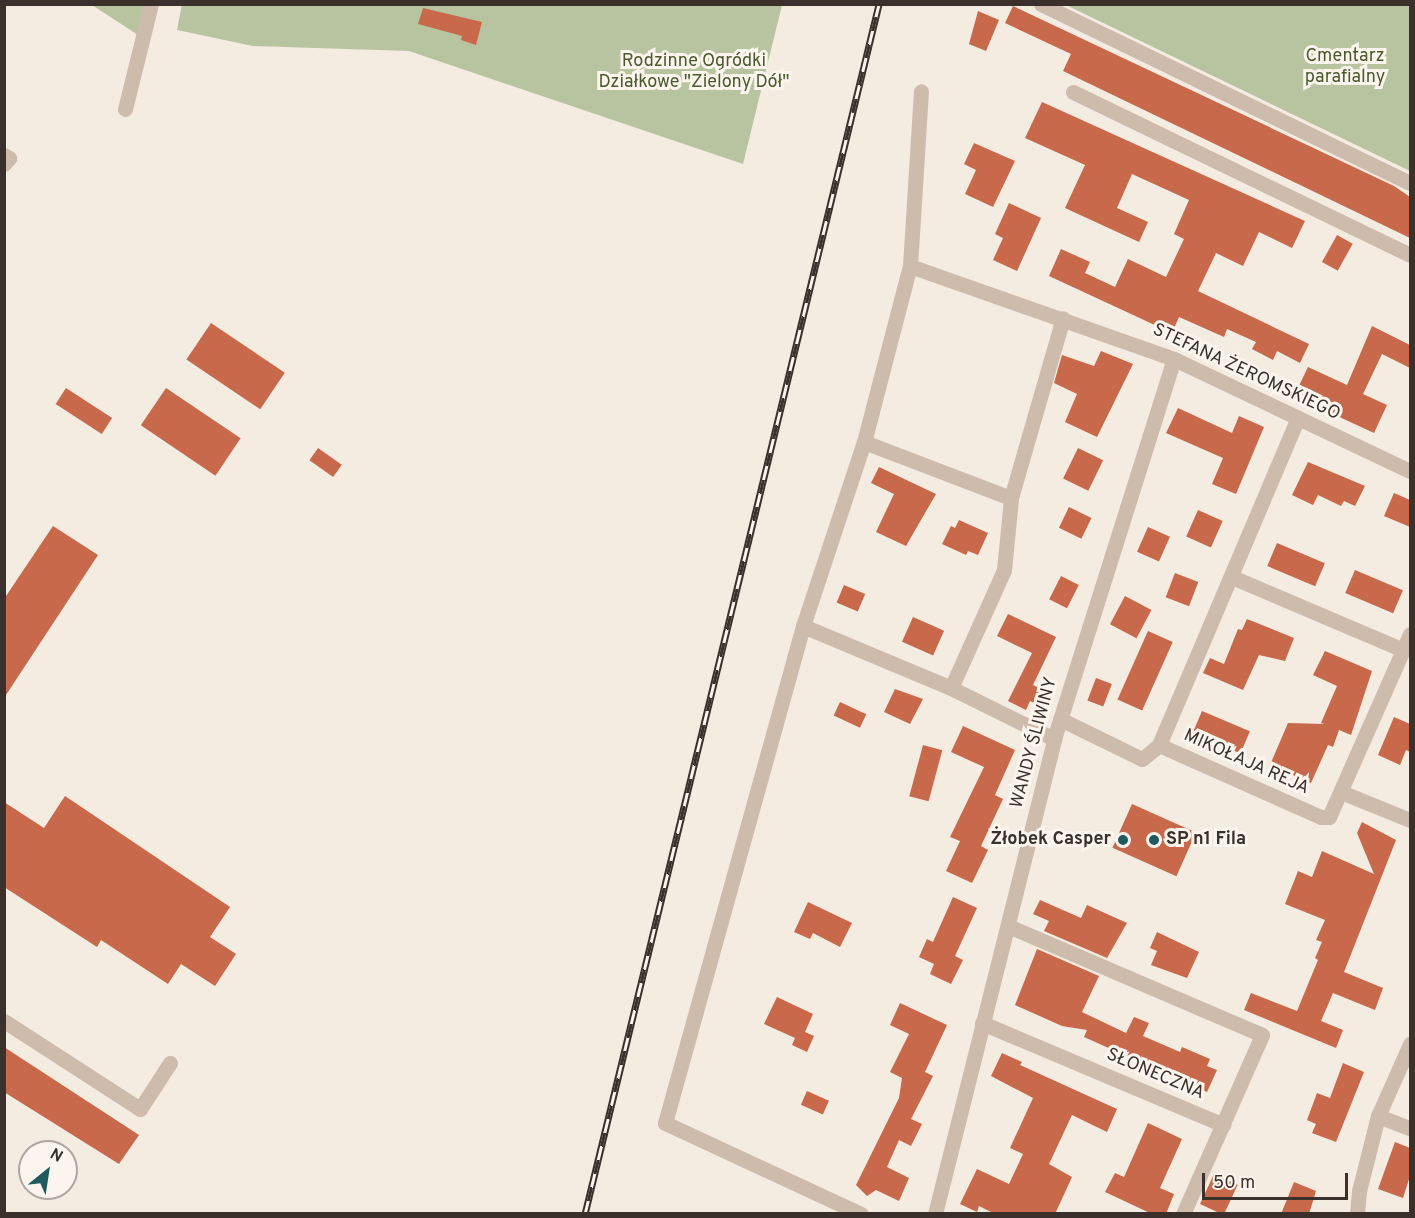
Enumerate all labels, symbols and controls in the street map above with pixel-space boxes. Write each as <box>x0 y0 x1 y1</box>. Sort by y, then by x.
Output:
park label: Cmentarz parafialny <box>1305 47 1385 90</box>
park label: Rodzinne Ogródki Działkowe "Zielony Dół" <box>598 52 790 94</box>
street label: STEFANA ŻEROMSKIEGO <box>1148 320 1344 426</box>
street label: WANDY ŚLIWINY <box>1007 675 1063 811</box>
street label: MIKOŁAJA REJA <box>1180 725 1312 801</box>
place label: Żłobek Casper <box>991 829 1111 851</box>
place label: SP n1 Fila <box>1166 829 1246 851</box>
marker: Żłobek Casper <box>1116 833 1130 847</box>
marker: SP n1 Fila <box>1147 833 1161 847</box>
street label: SŁONECZNA <box>1103 1045 1207 1105</box>
north arrow <box>18 1140 78 1200</box>
text: N <box>46 1145 66 1168</box>
scale bar <box>1205 1161 1350 1199</box>
text: 50 m <box>1213 1172 1255 1195</box>

